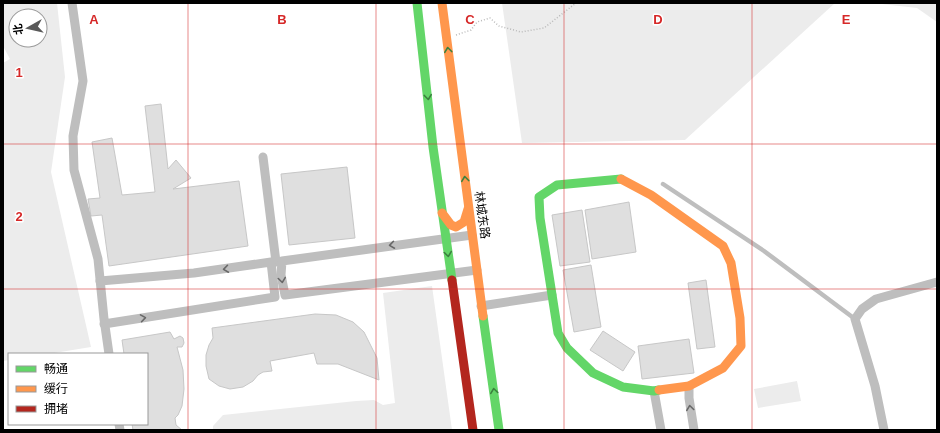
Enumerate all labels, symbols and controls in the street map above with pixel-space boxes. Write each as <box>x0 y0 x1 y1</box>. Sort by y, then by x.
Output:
north arrow <box>8 8 48 48</box>
text: A <box>89 12 99 27</box>
text: B <box>277 12 287 27</box>
text: C <box>465 12 475 27</box>
text: D <box>653 12 663 27</box>
text: E <box>842 12 851 27</box>
text: 北 <box>11 23 25 36</box>
one-way arrow <box>444 47 453 54</box>
text: 1 <box>15 65 23 80</box>
one-way arrow <box>423 94 432 100</box>
one-way arrow <box>461 176 470 182</box>
street label: 林城东路 <box>472 190 492 240</box>
text: 2 <box>15 209 23 224</box>
one-way arrow <box>389 240 395 249</box>
one-way arrow <box>443 251 452 257</box>
one-way arrow <box>223 264 229 273</box>
one-way arrow <box>277 277 286 283</box>
one-way arrow <box>140 314 146 323</box>
legend <box>8 353 148 425</box>
text: 畅通 <box>44 362 68 376</box>
text: 缓行 <box>44 382 68 396</box>
one-way arrow <box>490 388 499 394</box>
text: 拥堵 <box>44 402 68 416</box>
one-way arrow <box>686 405 695 411</box>

